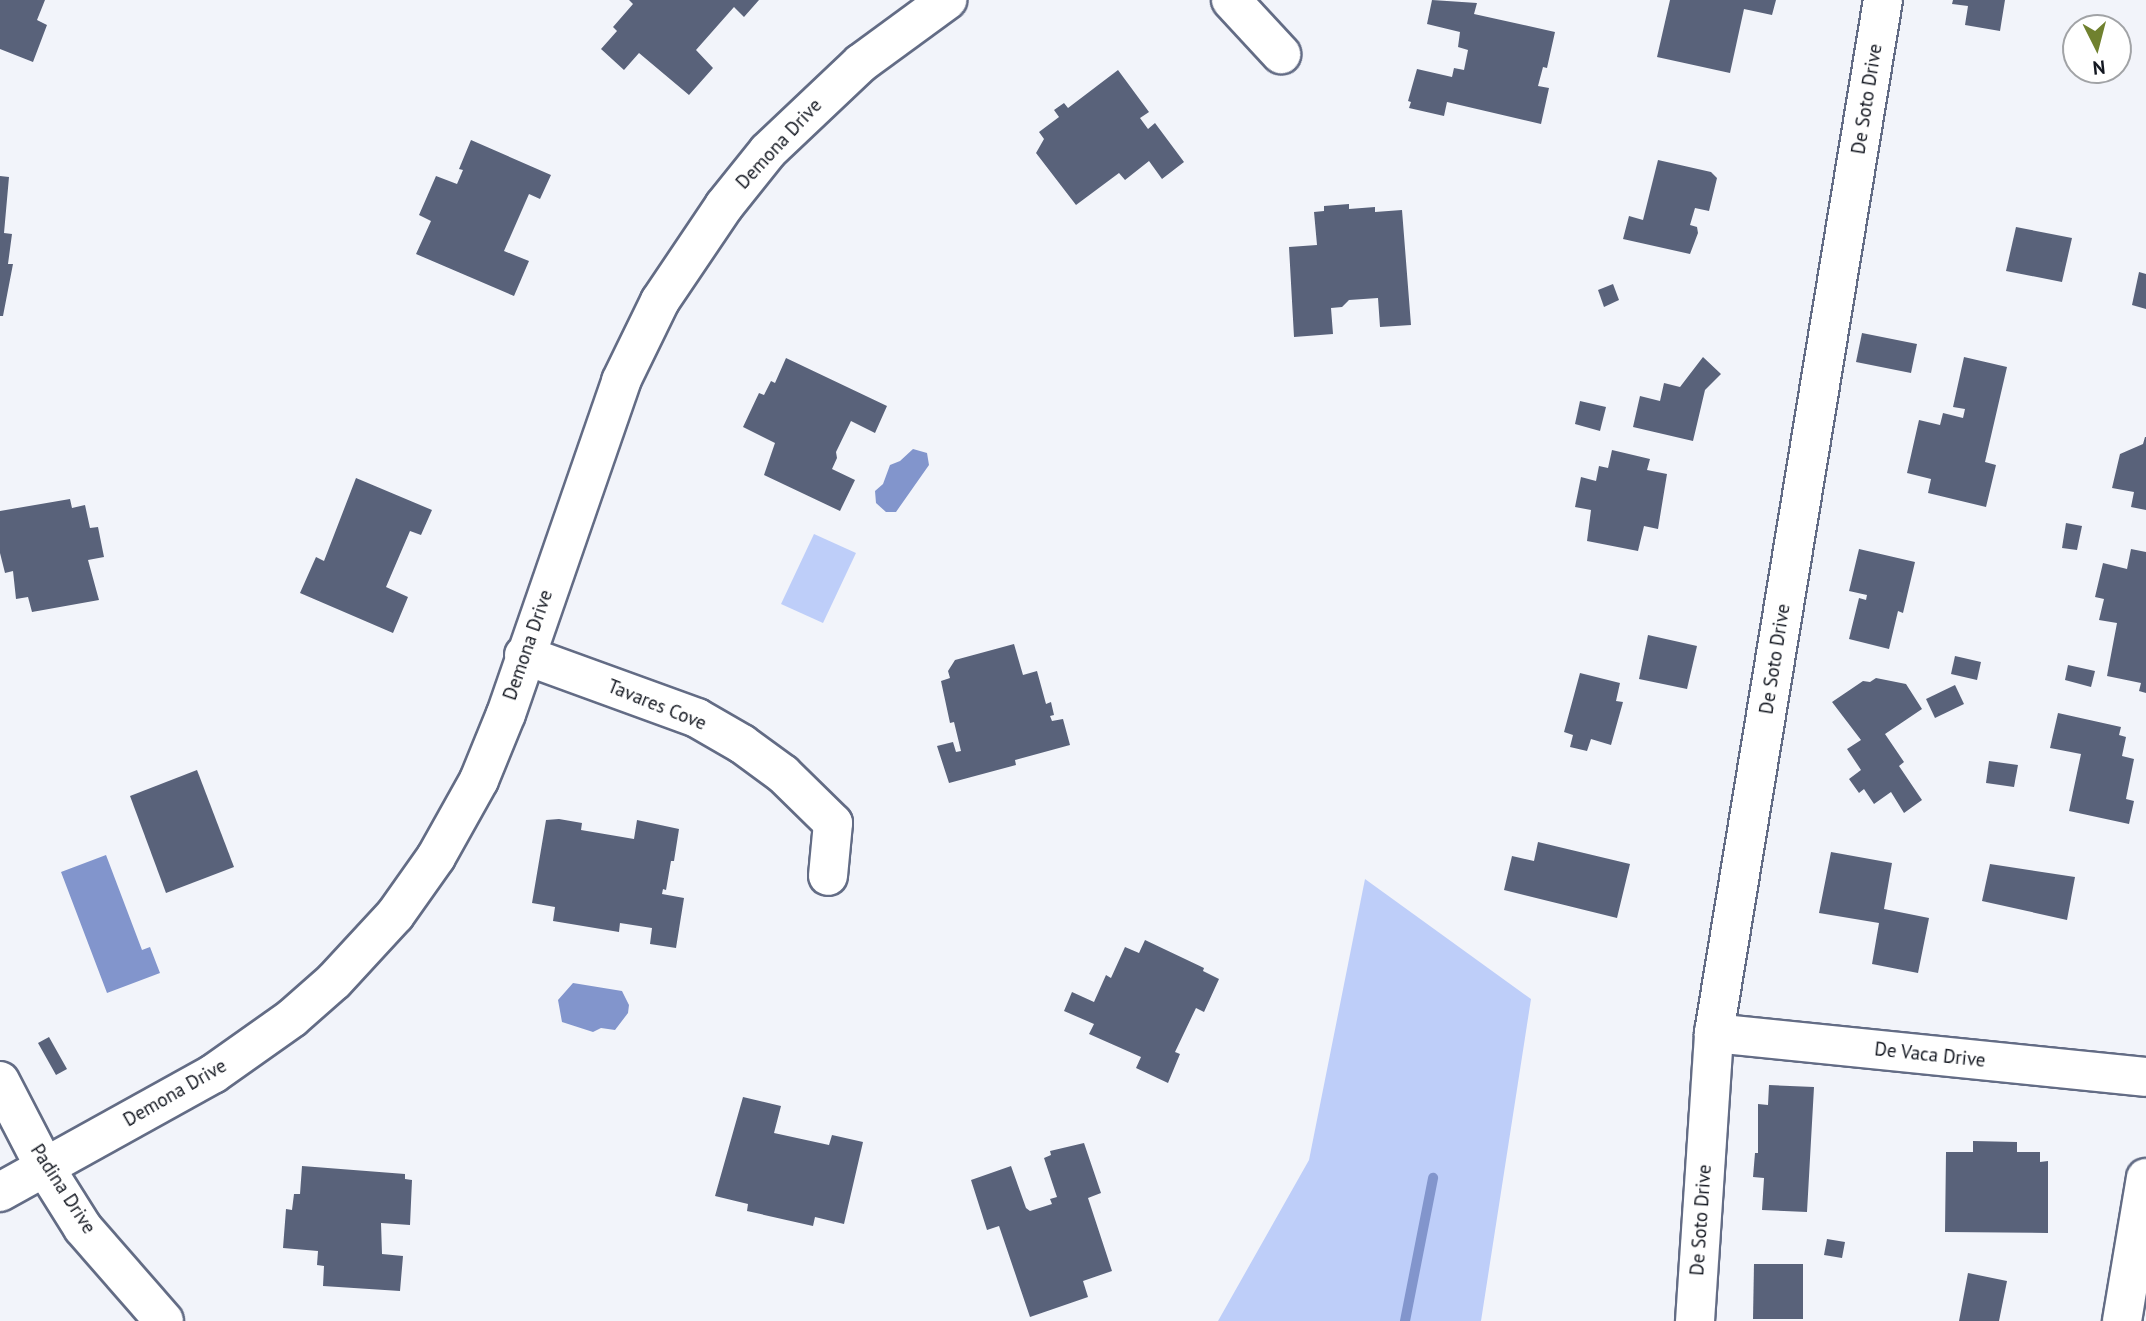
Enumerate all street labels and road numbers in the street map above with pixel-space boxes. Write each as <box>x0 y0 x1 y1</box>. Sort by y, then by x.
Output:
street label: De Soto Drive <box>1847 42 1887 156</box>
street label: Demona Drive <box>731 94 827 194</box>
street label: Demona Drive <box>498 587 558 703</box>
street label: De Soto Drive <box>1755 602 1795 716</box>
street label: Tavares Cove <box>604 675 710 735</box>
street label: De Vaca Drive <box>1873 1038 1987 1072</box>
street label: Demona Drive <box>119 1054 231 1132</box>
street label: Padina Drive <box>26 1140 100 1238</box>
street label: De Soto Drive <box>1686 1164 1716 1276</box>

